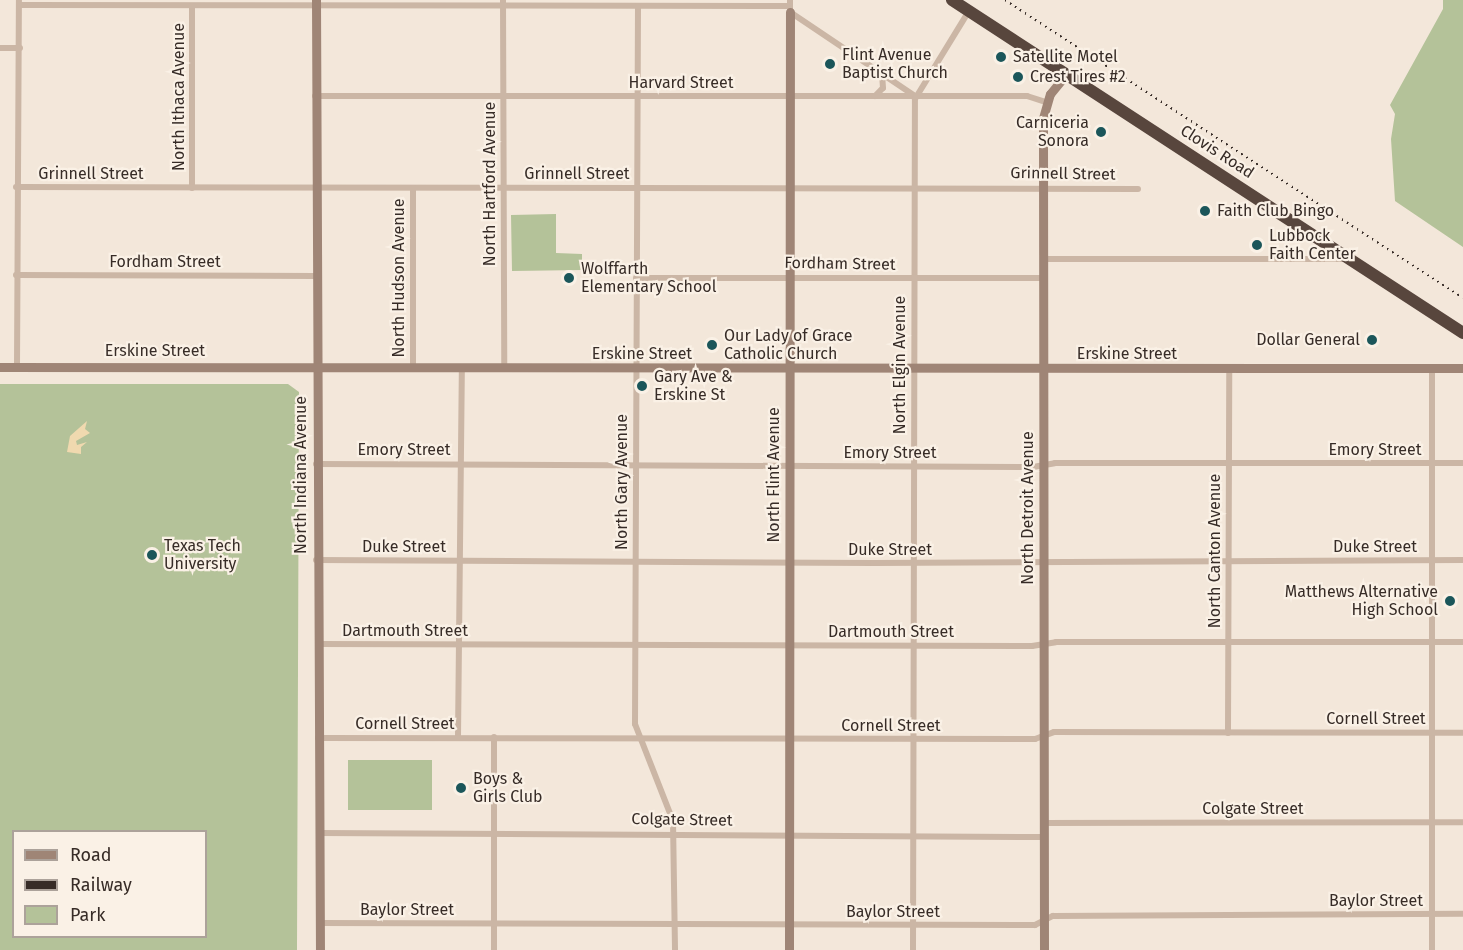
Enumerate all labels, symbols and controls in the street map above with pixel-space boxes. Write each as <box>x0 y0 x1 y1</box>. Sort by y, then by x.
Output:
street label: North Ithaca Avenue <box>169 23 189 171</box>
place label: Flint Avenue Baptist Church <box>842 45 948 83</box>
place label: Satellite Motel <box>1013 47 1118 67</box>
marker: Satellite Motel <box>994 50 1008 64</box>
marker: Flint Avenue Baptist Church <box>823 57 837 71</box>
place label: Crest Tires #2 <box>1030 67 1126 87</box>
marker: Crest Tires #2 <box>1011 70 1025 84</box>
street label: Harvard Street <box>629 73 733 93</box>
street label: North Hartford Avenue <box>480 102 500 266</box>
place label: Carniceria Sonora <box>1016 113 1089 151</box>
street label: Clovis Road <box>1177 121 1257 183</box>
marker: Carniceria Sonora <box>1094 125 1108 139</box>
street label: Grinnell Street <box>1010 163 1116 185</box>
street label: Grinnell Street <box>38 164 144 184</box>
street label: Grinnell Street <box>524 164 630 184</box>
street label: North Hudson Avenue <box>389 198 409 358</box>
place label: Faith Club Bingo <box>1217 201 1334 221</box>
marker: Faith Club Bingo <box>1198 204 1212 218</box>
place label: Lubbock Faith Center <box>1269 226 1356 264</box>
marker: Lubbock Faith Center <box>1250 238 1264 252</box>
street label: Fordham Street <box>109 252 221 272</box>
street label: Fordham Street <box>784 253 896 275</box>
place label: Wolffarth Elementary School <box>581 259 716 297</box>
marker: Wolffarth Elementary School <box>562 271 576 285</box>
street label: North Elgin Avenue <box>890 296 910 434</box>
place label: Our Lady of Grace Catholic Church <box>724 326 852 364</box>
place label: Dollar General <box>1256 330 1360 350</box>
marker: Dollar General <box>1365 333 1379 347</box>
marker: Our Lady of Grace Catholic Church <box>705 338 719 352</box>
street label: Erskine Street <box>105 341 205 361</box>
street label: Erskine Street <box>592 344 692 364</box>
street label: Erskine Street <box>1077 344 1177 364</box>
place label: Gary Ave & Erskine St <box>654 367 733 405</box>
marker: Gary Ave & Erskine St <box>635 379 649 393</box>
street label: North Indiana Avenue <box>291 396 311 554</box>
street label: North Flint Avenue <box>764 407 784 543</box>
street label: North Gary Avenue <box>612 414 632 550</box>
street label: North Detroit Avenue <box>1018 431 1038 585</box>
street label: Emory Street <box>357 440 451 460</box>
street label: Emory Street <box>1328 440 1422 460</box>
street label: Emory Street <box>843 443 937 463</box>
street label: North Canton Avenue <box>1205 474 1225 628</box>
place label: Texas Tech University <box>164 536 241 574</box>
street label: Duke Street <box>362 537 446 557</box>
street label: Duke Street <box>1333 537 1417 557</box>
street label: Duke Street <box>848 540 932 560</box>
marker: Texas Tech University <box>145 548 159 562</box>
place label: Matthews Alternative High School <box>1285 582 1438 620</box>
marker: Matthews Alternative High School <box>1443 594 1457 608</box>
street label: Dartmouth Street <box>342 621 468 641</box>
street label: Dartmouth Street <box>828 622 954 642</box>
street label: Cornell Street <box>1326 709 1426 729</box>
street label: Cornell Street <box>355 714 455 734</box>
street label: Cornell Street <box>841 716 941 736</box>
place label: Boys & Girls Club <box>473 769 542 807</box>
marker: Boys & Girls Club <box>454 781 468 795</box>
street label: Colgate Street <box>1202 799 1304 819</box>
street label: Colgate Street <box>631 810 733 830</box>
legend <box>12 830 207 938</box>
text: Road <box>70 844 112 866</box>
text: Railway <box>70 874 132 896</box>
street label: Baylor Street <box>1329 891 1423 911</box>
street label: Baylor Street <box>360 900 454 920</box>
street label: Baylor Street <box>846 902 940 922</box>
text: Park <box>70 904 105 926</box>

